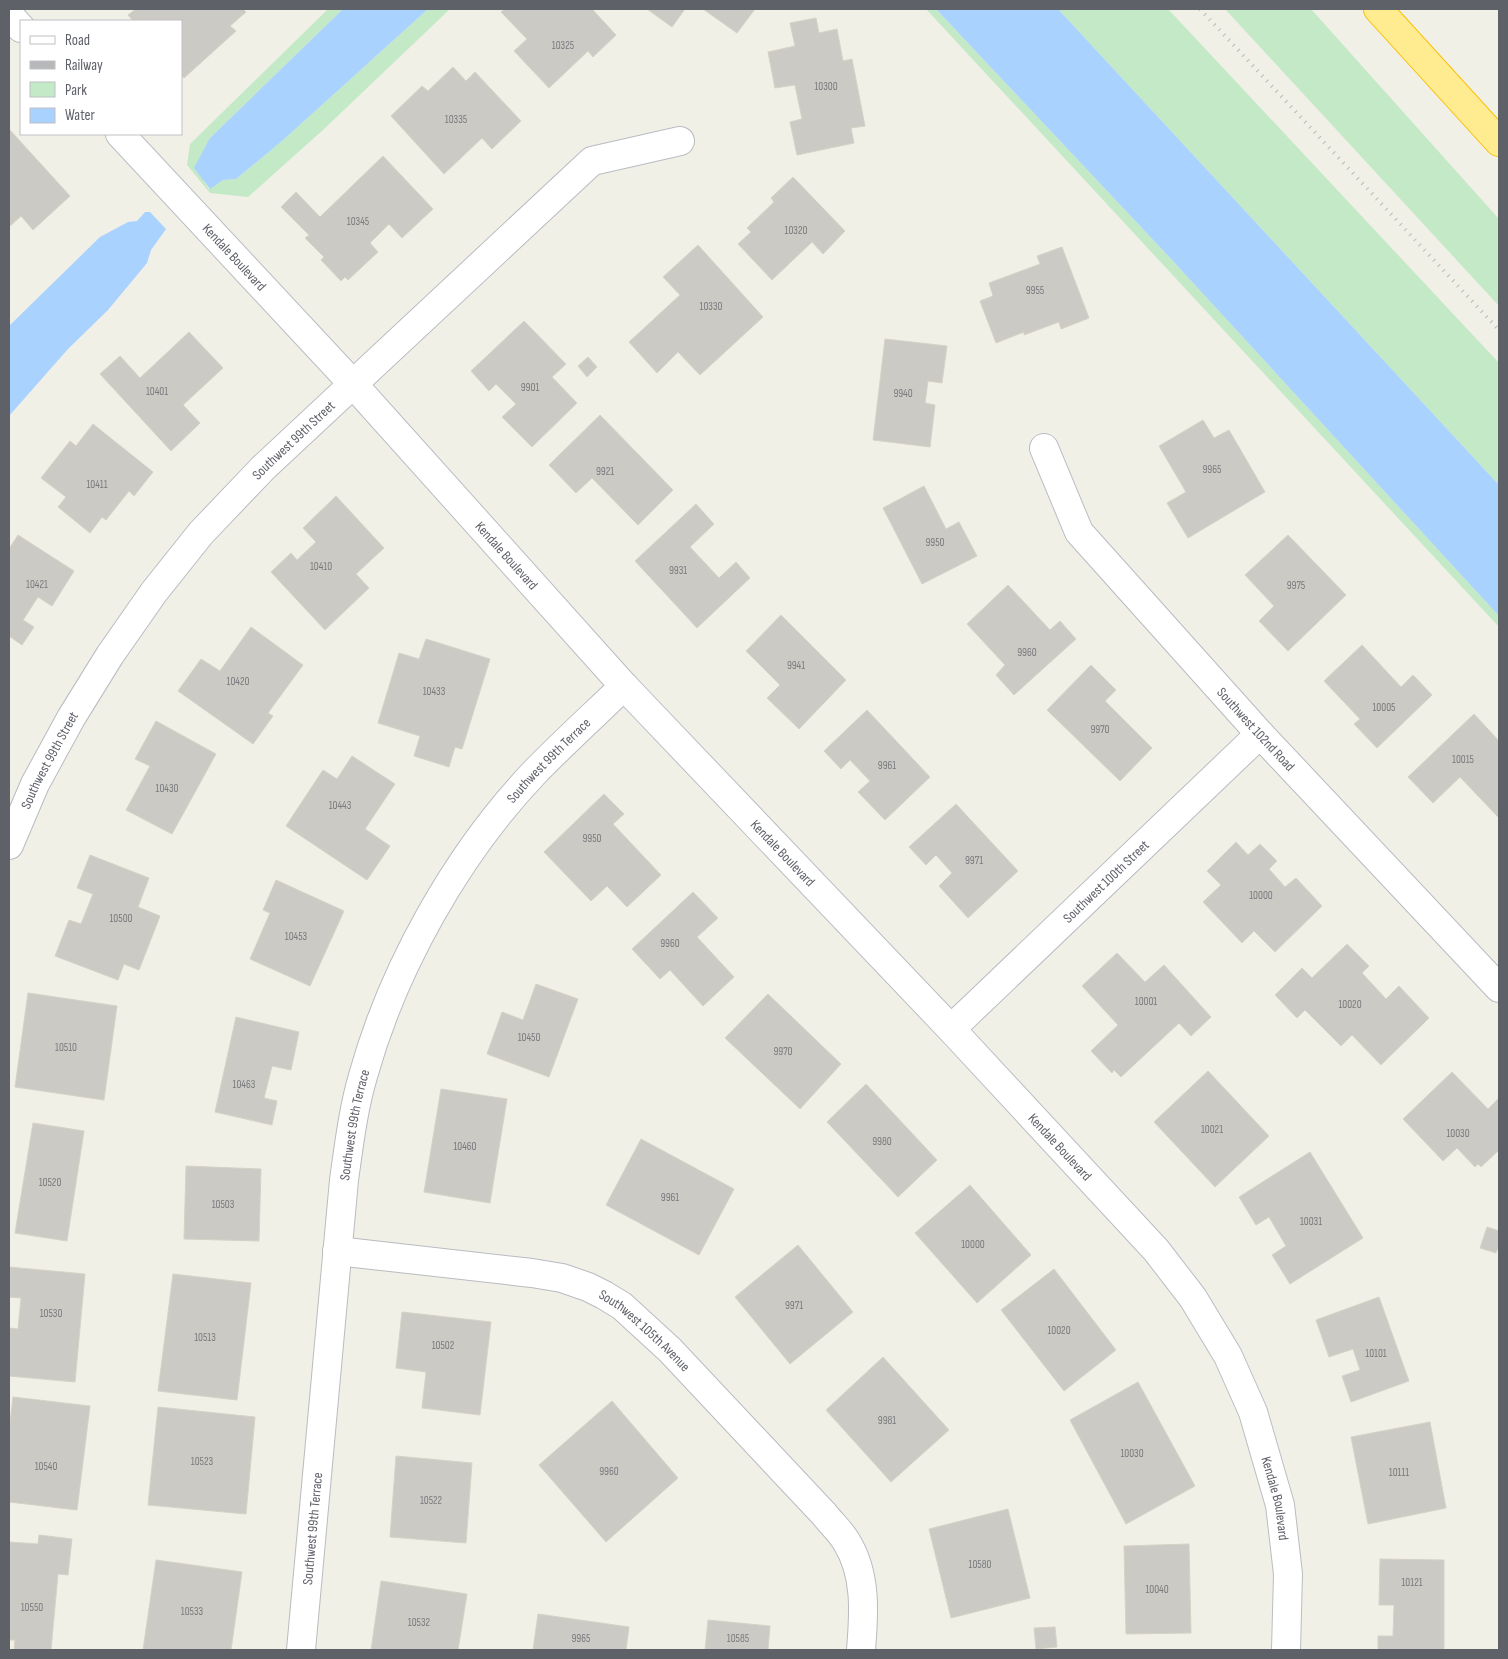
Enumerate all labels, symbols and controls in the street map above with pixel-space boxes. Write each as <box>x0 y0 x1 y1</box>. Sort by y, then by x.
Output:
legend <box>20 20 182 135</box>
text: Road <box>65 31 90 50</box>
house number: 10325 <box>552 39 574 52</box>
text: Railway <box>65 56 103 75</box>
house number: 10300 <box>814 80 838 93</box>
text: Park <box>65 81 87 100</box>
text: Water <box>65 106 96 125</box>
house number: 10335 <box>445 113 467 126</box>
house number: 10345 <box>347 215 369 228</box>
street label: Kendale Boulevard <box>199 220 270 295</box>
house number: 10320 <box>785 224 807 237</box>
house number: 9955 <box>1026 284 1044 297</box>
house number: 10330 <box>700 300 723 313</box>
house number: 9901 <box>521 381 539 394</box>
house number: 10401 <box>146 385 168 398</box>
house number: 9940 <box>893 387 913 400</box>
street label: Southwest 99th Street <box>249 397 339 483</box>
house number: 9965 <box>1203 463 1221 476</box>
house number: 9921 <box>596 465 614 478</box>
house number: 10411 <box>86 478 108 491</box>
street label: Kendale Boulevard <box>471 518 541 593</box>
house number: 9950 <box>925 536 945 549</box>
house number: 10410 <box>310 560 332 573</box>
house number: 9931 <box>669 564 687 577</box>
house number: 10421 <box>26 578 48 591</box>
house number: 9975 <box>1287 579 1305 592</box>
house number: 9960 <box>1017 646 1037 659</box>
house number: 9941 <box>787 659 805 672</box>
house number: 10420 <box>227 675 250 688</box>
street label: Southwest 102nd Road <box>1213 684 1298 775</box>
house number: 10433 <box>423 685 446 698</box>
house number: 10005 <box>1373 701 1395 714</box>
street label: Southwest 99th Street <box>17 708 82 812</box>
street label: Southwest 99th Terrace <box>503 714 594 807</box>
house number: 9970 <box>1090 723 1110 736</box>
house number: 10015 <box>1452 753 1474 766</box>
house number: 9961 <box>878 759 896 772</box>
house number: 10430 <box>156 782 179 795</box>
house number: 10443 <box>329 799 352 812</box>
street label: Kendale Boulevard <box>747 816 819 890</box>
house number: 9950 <box>582 832 602 845</box>
street label: Southwest 100th Street <box>1060 837 1153 927</box>
house number: 9971 <box>965 854 983 867</box>
house number: 10000 <box>1249 889 1273 902</box>
house number: 10500 <box>110 912 133 925</box>
house number: 10453 <box>285 930 308 943</box>
house number: 9960 <box>660 937 680 950</box>
house number: 10001 <box>1135 995 1157 1008</box>
house number: 10020 <box>1338 998 1362 1011</box>
house number: 10450 <box>518 1031 540 1044</box>
house number: 10510 <box>55 1041 77 1054</box>
house number: 9970 <box>773 1045 793 1058</box>
street label: Southwest 99th Terrace <box>336 1067 373 1182</box>
house number: 10463 <box>233 1078 256 1091</box>
street label: Kendale Boulevard <box>1024 1110 1095 1184</box>
house number: 10021 <box>1201 1123 1223 1136</box>
house number: 10030 <box>1446 1127 1470 1140</box>
house number: 9980 <box>872 1135 892 1148</box>
house number: 10460 <box>453 1140 477 1153</box>
house number: 10520 <box>39 1176 61 1189</box>
house number: 9961 <box>661 1191 679 1204</box>
house number: 10503 <box>212 1198 235 1211</box>
house number: 10031 <box>1300 1215 1322 1228</box>
house number: 10000 <box>961 1238 985 1251</box>
street label: Southwest 105th Avenue <box>596 1286 694 1375</box>
house number: 9971 <box>785 1299 803 1312</box>
house number: 10530 <box>40 1307 62 1320</box>
house number: 10020 <box>1047 1324 1071 1337</box>
house number: 10513 <box>194 1331 216 1344</box>
house number: 10502 <box>432 1339 455 1352</box>
house number: 10101 <box>1365 1347 1387 1360</box>
house number: 9981 <box>878 1414 896 1427</box>
house number: 10030 <box>1120 1447 1144 1460</box>
house number: 10523 <box>191 1455 214 1468</box>
street label: Kendale Boulevard <box>1257 1455 1292 1541</box>
house number: 10540 <box>35 1460 57 1473</box>
house number: 9960 <box>599 1465 619 1478</box>
house number: 10111 <box>1389 1466 1409 1479</box>
street label: Southwest 99th Terrace <box>299 1472 326 1585</box>
house number: 10522 <box>420 1494 443 1507</box>
house number: 10580 <box>969 1558 992 1571</box>
house number: 10121 <box>1401 1576 1423 1589</box>
house number: 10040 <box>1145 1583 1169 1596</box>
house number: 10550 <box>21 1601 43 1614</box>
house number: 10533 <box>181 1605 204 1618</box>
house number: 10532 <box>408 1616 431 1629</box>
house number: 9965 <box>572 1632 590 1645</box>
house number: 10585 <box>727 1632 749 1645</box>

